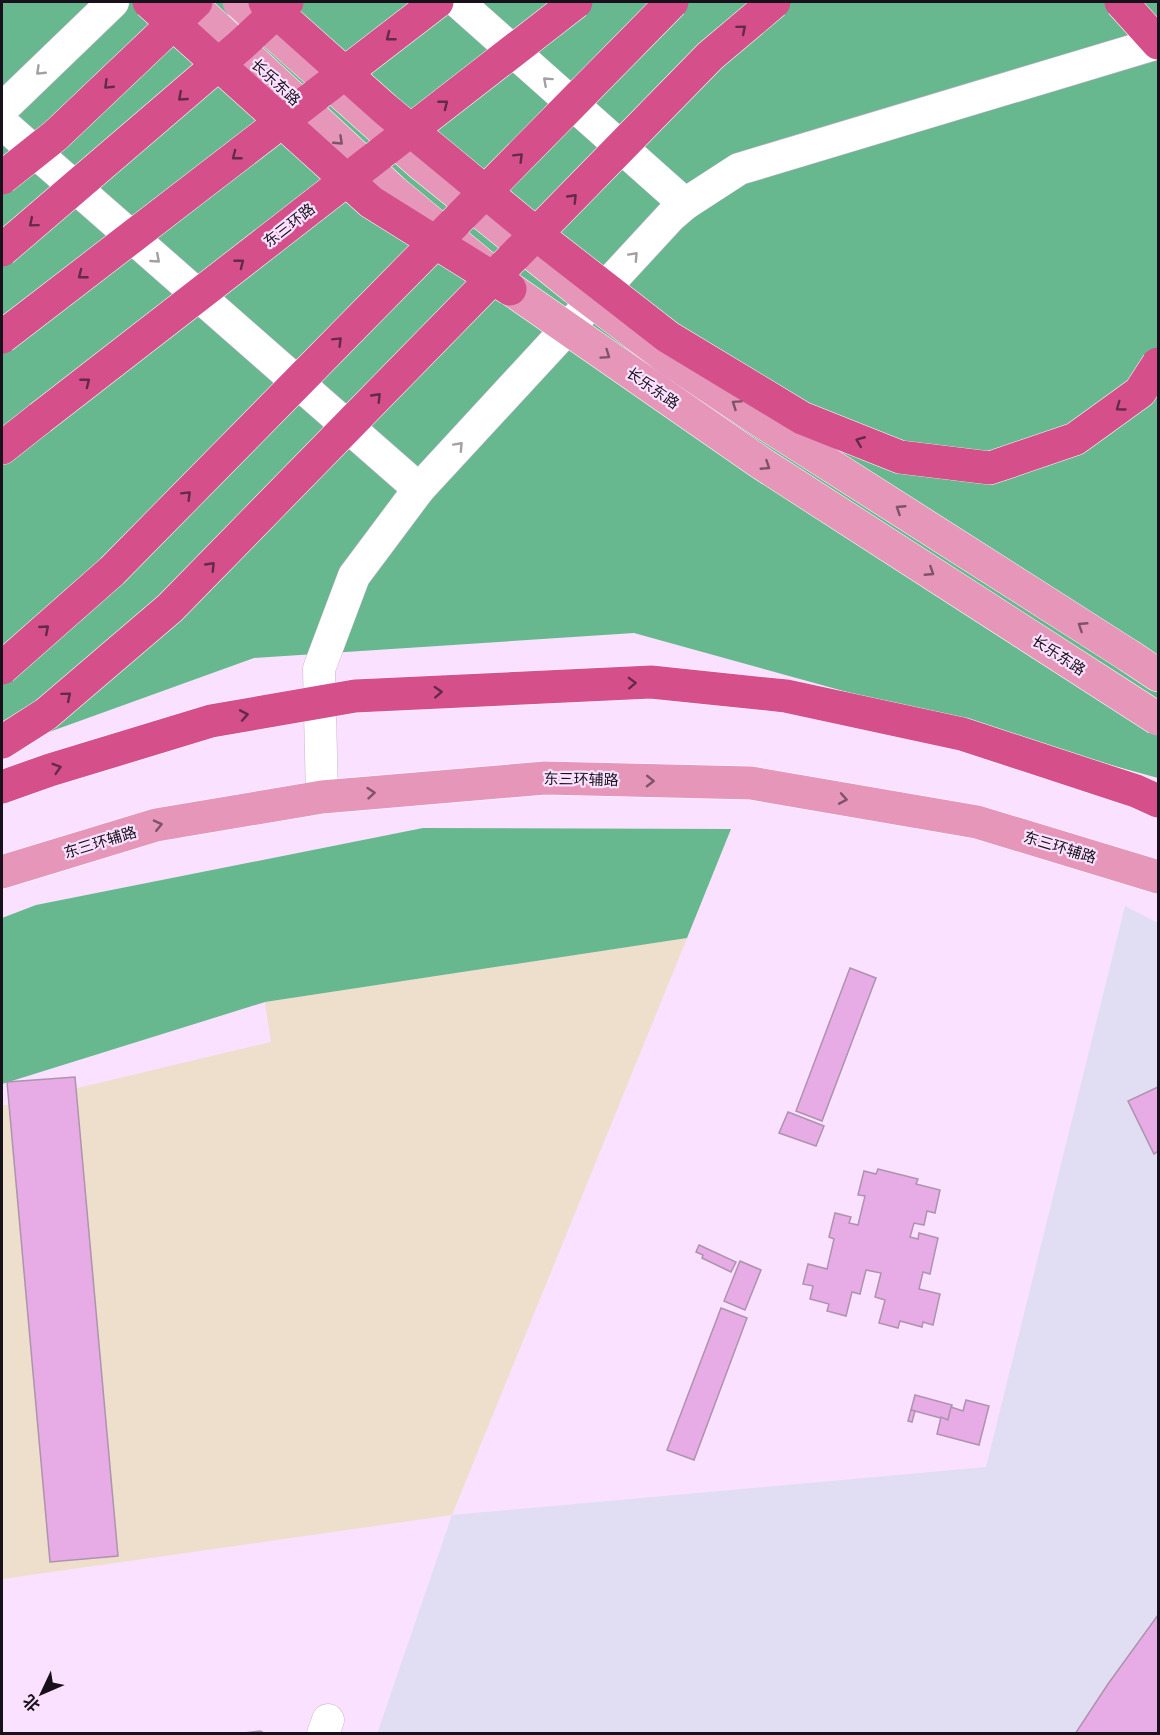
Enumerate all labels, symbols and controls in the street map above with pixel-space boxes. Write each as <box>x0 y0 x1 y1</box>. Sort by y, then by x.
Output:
one-way arrow <box>735 25 746 36</box>
one-way arrow <box>386 30 397 41</box>
street label: 长乐东路 <box>246 53 306 111</box>
one-way arrow <box>37 64 48 75</box>
one-way arrow <box>543 77 554 88</box>
one-way arrow <box>104 78 115 89</box>
one-way arrow <box>178 90 188 101</box>
one-way arrow <box>437 101 448 112</box>
one-way arrow <box>333 134 343 145</box>
one-way arrow <box>232 149 243 160</box>
one-way arrow <box>512 154 523 165</box>
one-way arrow <box>565 194 576 205</box>
street label: 东三环路 <box>258 197 320 253</box>
one-way arrow <box>29 216 40 227</box>
one-way arrow <box>149 251 160 262</box>
one-way arrow <box>627 252 638 263</box>
one-way arrow <box>233 259 244 270</box>
one-way arrow <box>77 268 88 279</box>
one-way arrow <box>332 337 342 348</box>
one-way arrow <box>599 348 610 359</box>
street label: 长乐东路 <box>622 361 684 415</box>
one-way arrow <box>79 379 90 390</box>
one-way arrow <box>370 393 381 404</box>
one-way arrow <box>732 400 743 411</box>
one-way arrow <box>1115 400 1126 411</box>
one-way arrow <box>855 436 866 448</box>
one-way arrow <box>452 442 463 453</box>
one-way arrow <box>760 458 770 470</box>
one-way arrow <box>179 491 190 502</box>
one-way arrow <box>896 505 906 517</box>
one-way arrow <box>204 563 215 574</box>
one-way arrow <box>924 564 934 576</box>
one-way arrow <box>1078 621 1088 633</box>
one-way arrow <box>39 625 49 636</box>
street label: 长乐东路 <box>1028 629 1090 681</box>
one-way arrow <box>628 676 637 689</box>
one-way arrow <box>433 685 442 698</box>
one-way arrow <box>60 693 71 704</box>
one-way arrow <box>240 710 249 722</box>
one-way arrow <box>51 763 62 775</box>
street label: 东三环辅路 <box>543 767 619 791</box>
one-way arrow <box>645 774 654 787</box>
one-way arrow <box>367 787 376 800</box>
one-way arrow <box>838 792 848 805</box>
one-way arrow <box>153 819 163 832</box>
street label: 东三环辅路 <box>61 820 139 864</box>
street label: 东三环辅路 <box>1021 825 1099 869</box>
north arrow <box>12 1663 72 1723</box>
text: 北 <box>17 1689 45 1718</box>

